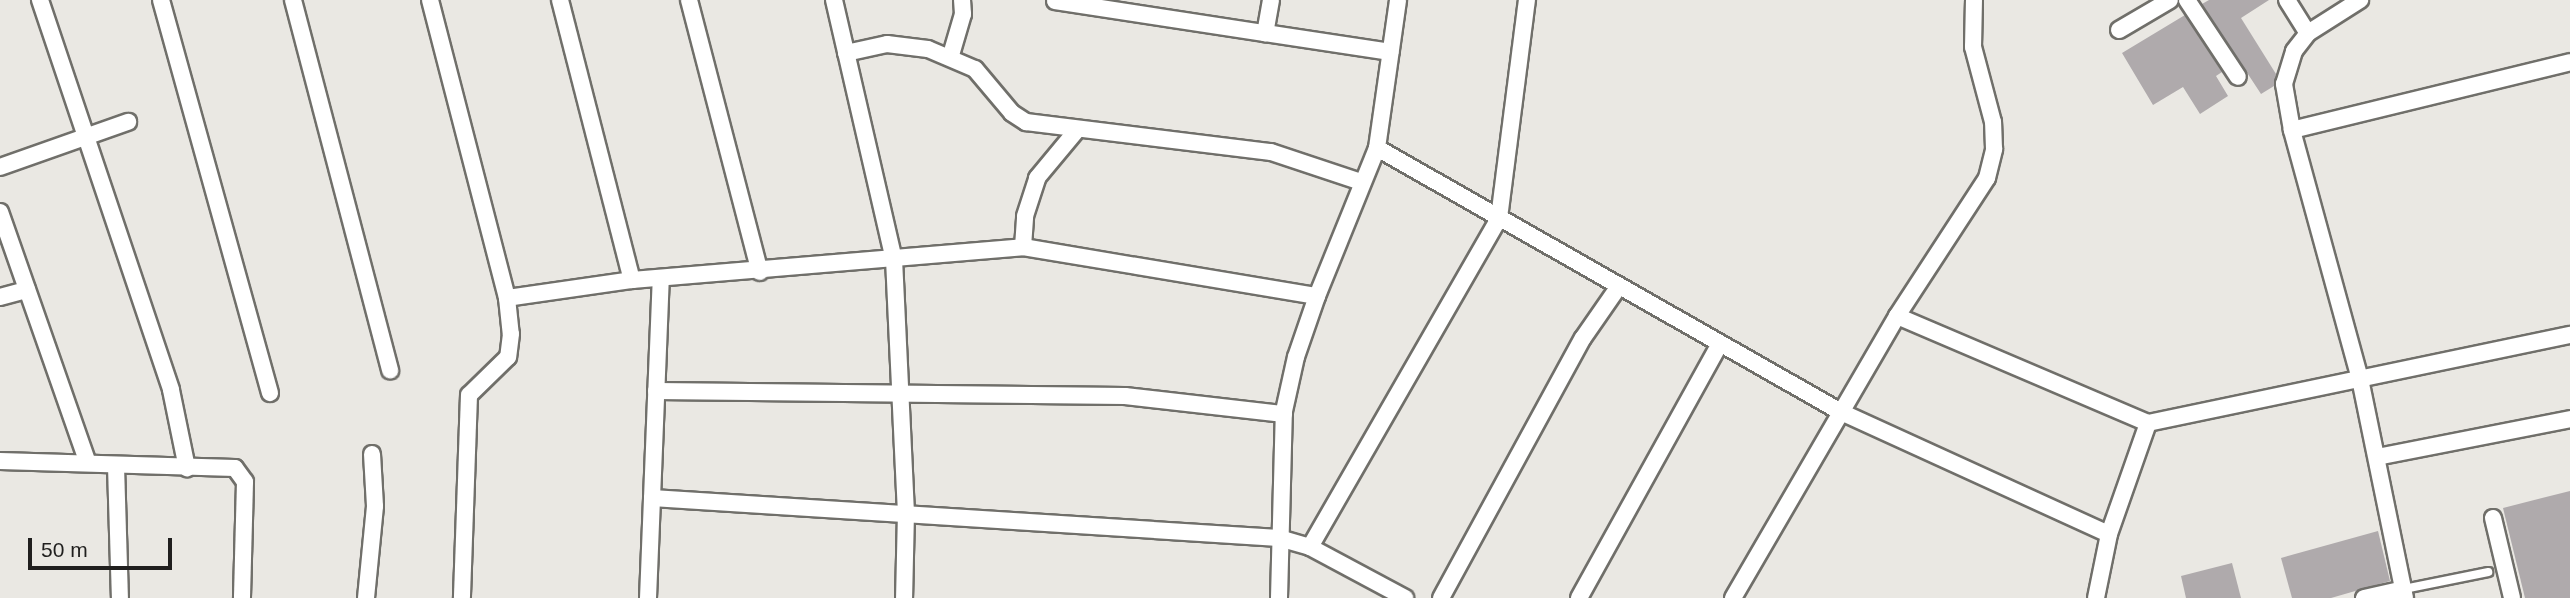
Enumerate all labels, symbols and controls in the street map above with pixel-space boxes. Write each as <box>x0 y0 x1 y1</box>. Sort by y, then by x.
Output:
scale bar <box>32 524 175 568</box>
text: 50 m <box>41 538 88 561</box>

